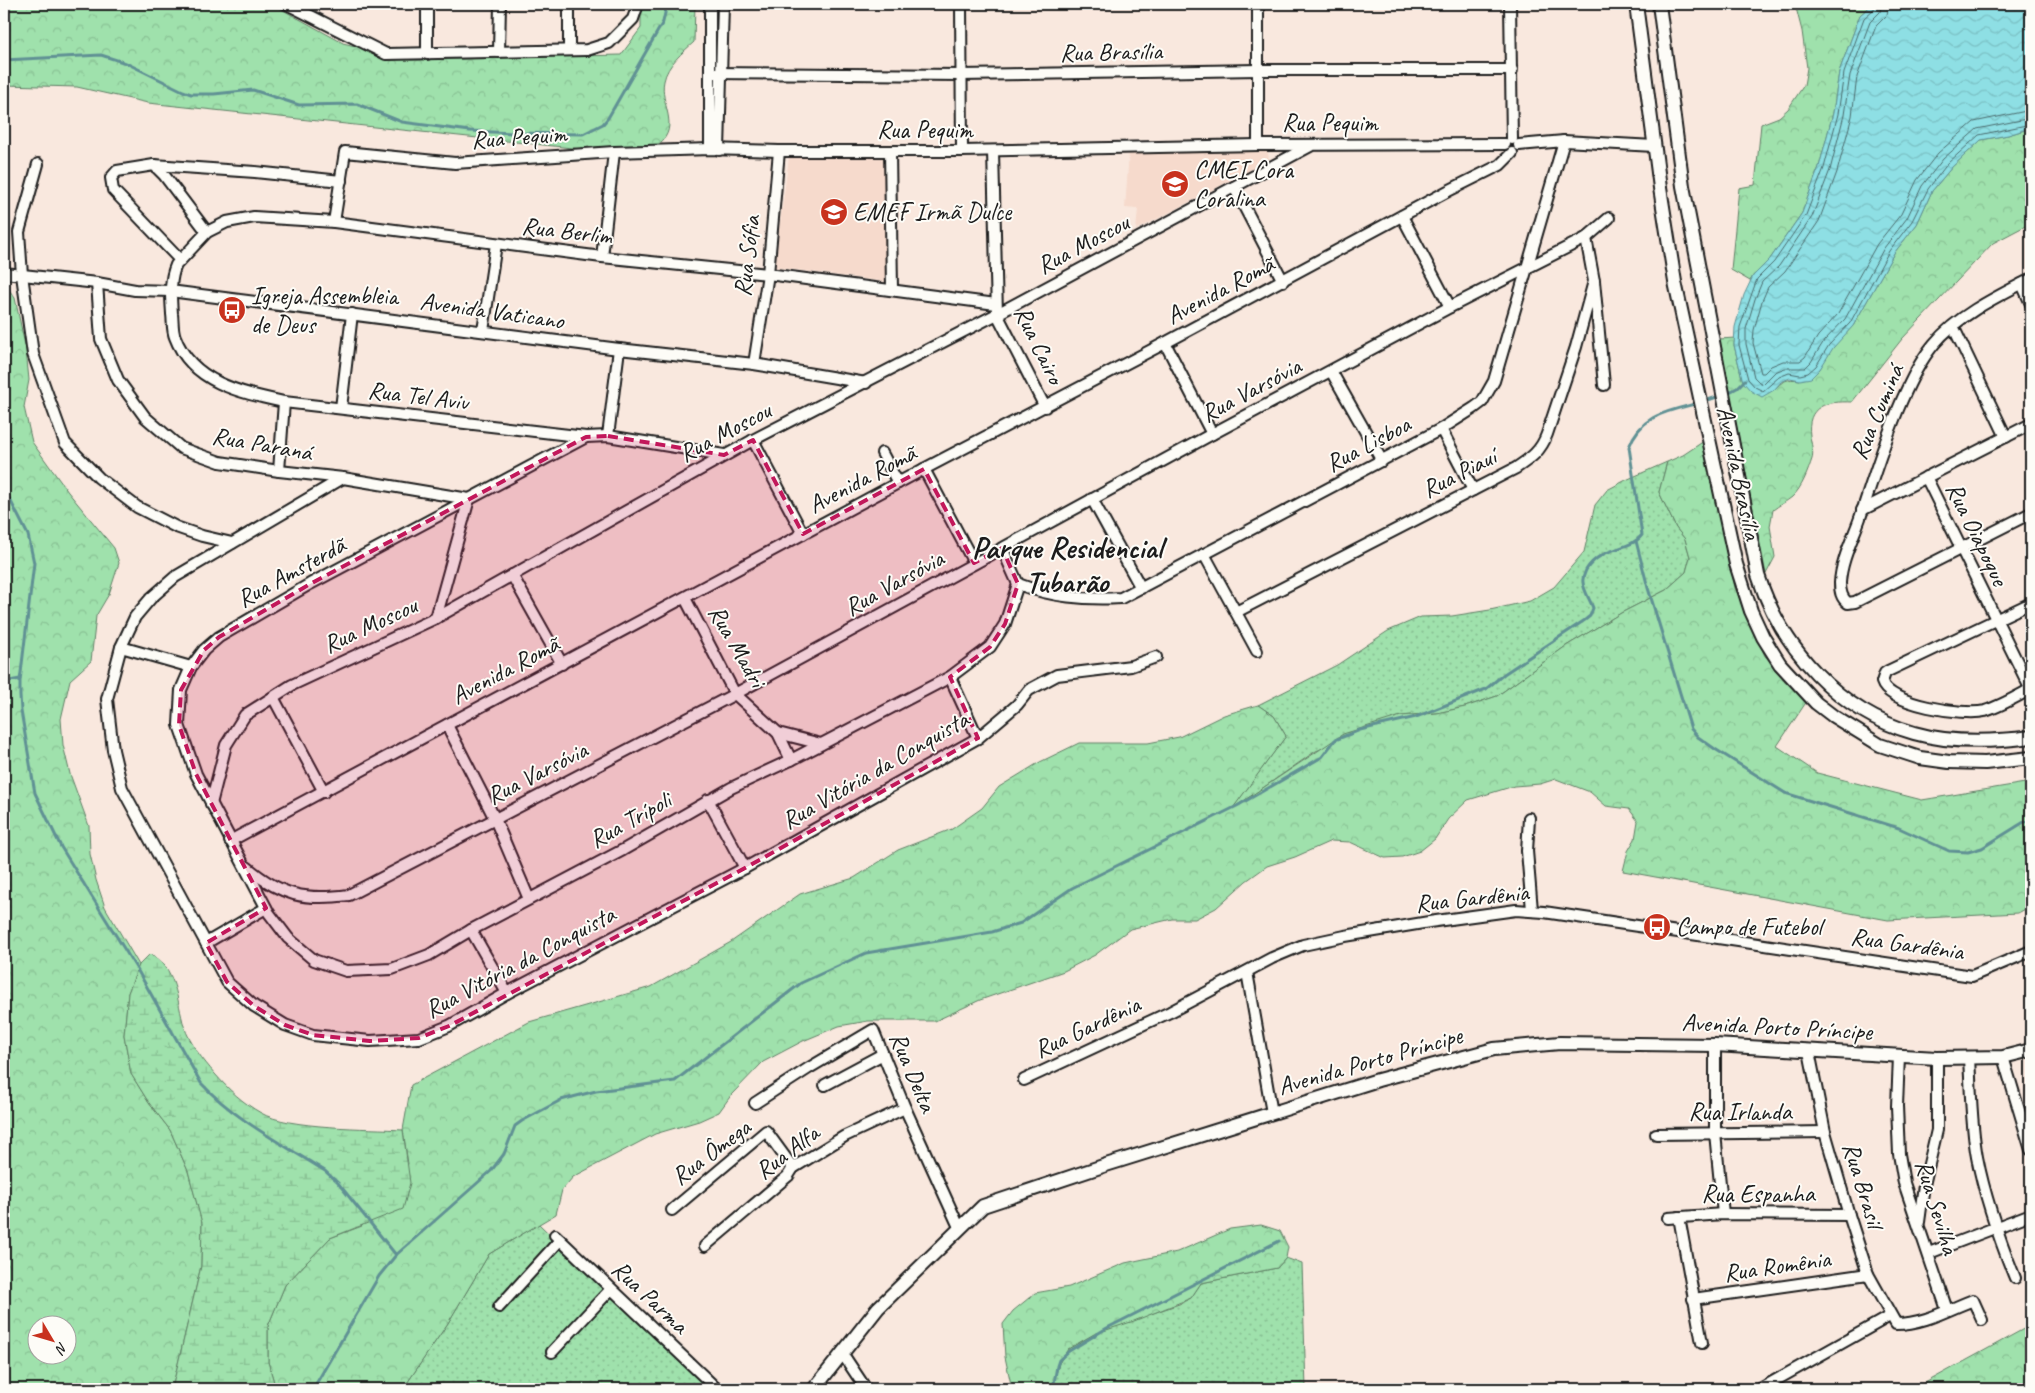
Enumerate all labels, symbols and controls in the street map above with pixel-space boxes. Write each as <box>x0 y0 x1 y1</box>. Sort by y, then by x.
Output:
street label: Rua Brasília <box>1060 35 1164 69</box>
street label: Rua Pequim <box>1282 107 1380 139</box>
street label: Rua Pequim <box>877 114 975 146</box>
street label: Rua Pequim <box>470 118 570 156</box>
place label: CMEI Cora Coralina <box>1194 154 1295 215</box>
school or university icon: CMEI Cora Coralina <box>1160 169 1190 199</box>
place label: EMEF Irmã Dulce <box>853 196 1013 228</box>
school or university icon: EMEF Irmã Dulce <box>819 197 849 227</box>
street label: Rua Moscou <box>1031 206 1136 282</box>
street label: Rua Berlim <box>520 210 615 253</box>
street label: Rua Sófia <box>726 212 768 298</box>
street label: Avenida Romã <box>1160 247 1282 332</box>
place label: Igreja Assembleia de Deus <box>251 280 400 341</box>
street label: Avenida Vaticano <box>418 285 567 337</box>
bus stop icon: Igreja Assembleia de Deus <box>217 295 247 325</box>
street label: Rua Cairo <box>1006 301 1073 392</box>
street label: Rua Varsóvia <box>1195 349 1308 430</box>
street label: Rua Cuminá <box>1843 358 1912 464</box>
street label: Rua Tel Aviv <box>366 374 472 418</box>
street label: Rua Moscou <box>673 394 778 470</box>
street label: Avenida Brasília <box>1709 403 1769 545</box>
street label: Rua Lisboa <box>1320 407 1418 480</box>
street label: Rua Paraná <box>210 419 316 469</box>
street label: Avenida Romã <box>802 436 924 521</box>
street label: Rua Piauí <box>1416 438 1506 505</box>
street label: Rua Oiapoque <box>1938 477 2017 593</box>
street label: Rua Amsterdã <box>231 528 354 615</box>
district label: Parque Residencial Tubarão <box>972 529 1168 601</box>
street label: Rua Varsóvia <box>839 542 951 623</box>
street label: Rua Moscou <box>318 589 424 661</box>
street label: Rua Madri <box>701 599 775 696</box>
street label: Avenida Romã <box>445 627 567 712</box>
street label: Rua Vitória da Conquista <box>776 702 976 837</box>
street label: Rua Varsóvia <box>481 733 595 812</box>
street label: Rua Trípoli <box>583 783 680 856</box>
street label: Rua Gardênia <box>1414 876 1532 920</box>
street label: Rua Vitória da Conquista <box>419 897 622 1026</box>
place label: Campo de Futebol <box>1676 911 1827 943</box>
bus stop icon: Campo de Futebol <box>1642 912 1672 942</box>
street label: Rua Gardênia <box>1849 920 1967 968</box>
street label: Rua Gardênia <box>1029 988 1147 1066</box>
street label: Avenida Porto Príncipe <box>1681 1006 1875 1048</box>
street label: Avenida Porto Príncipe <box>1274 1019 1468 1103</box>
street label: Rua Delta <box>882 1027 945 1119</box>
street label: Rua Irlanda <box>1688 1096 1794 1128</box>
street label: Rua Ômega <box>665 1111 759 1192</box>
street label: Rua Alfa <box>748 1116 828 1187</box>
street label: Rua Brasil <box>1835 1138 1892 1236</box>
street label: Rua Sevilha <box>1908 1156 1967 1260</box>
street label: Rua Espanha <box>1701 1178 1817 1210</box>
street label: Rua Romênia <box>1722 1242 1834 1289</box>
street label: Rua Parma <box>605 1253 697 1342</box>
north arrow <box>28 1316 78 1366</box>
text: N <box>51 1339 71 1358</box>

